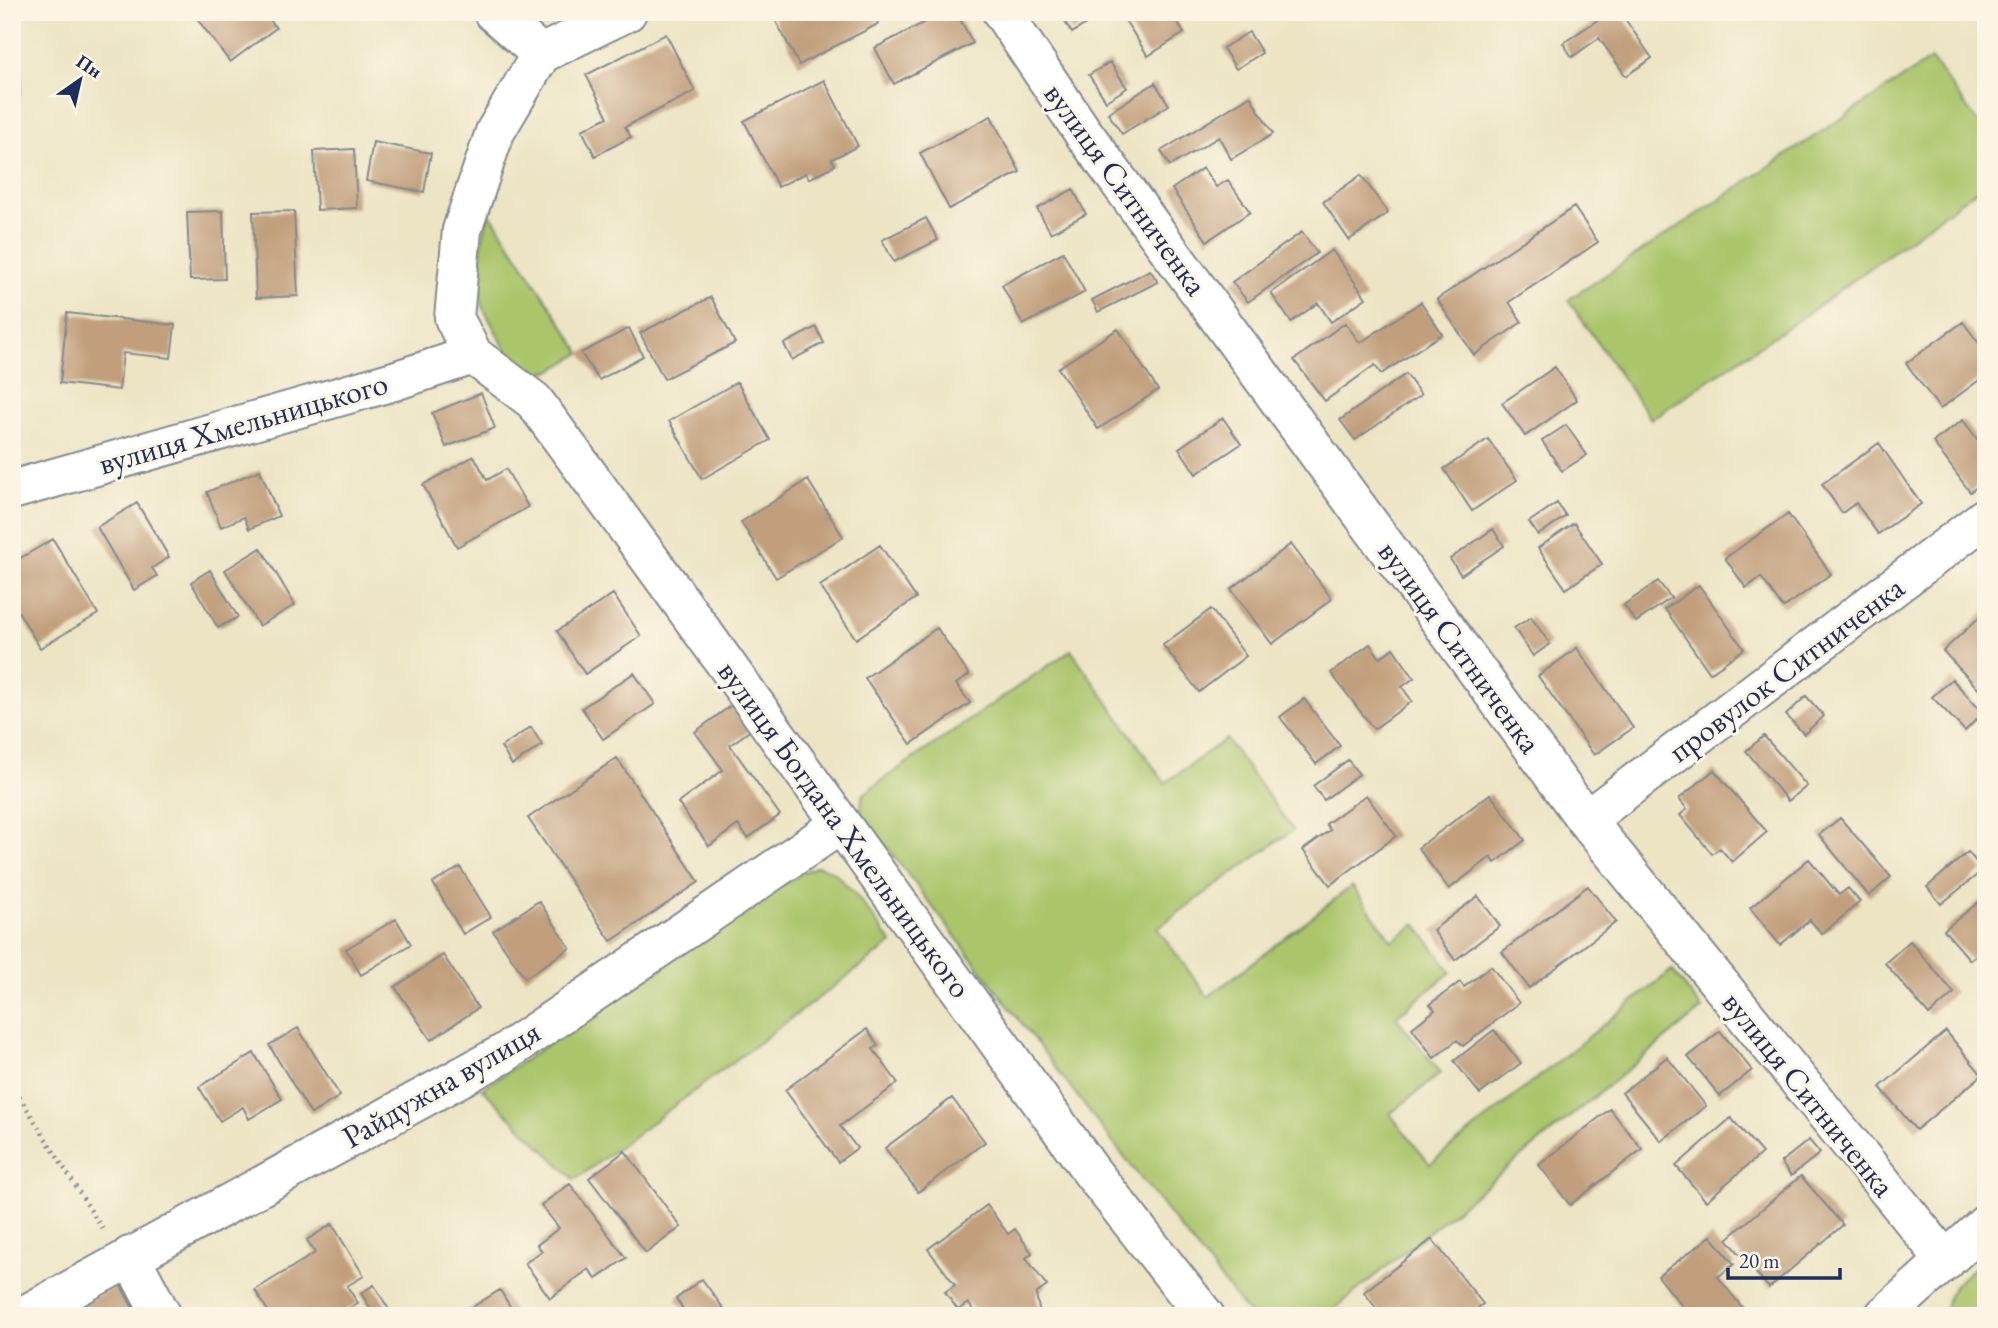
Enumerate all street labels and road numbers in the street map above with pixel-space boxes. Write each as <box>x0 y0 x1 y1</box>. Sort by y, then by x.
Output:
street label: вулиця Ситниченка <box>1035 74 1218 304</box>
street label: вулиця Хмельницького <box>94 362 392 484</box>
street label: вулиця Ситниченка <box>1369 532 1552 762</box>
street label: провулок Ситниченка <box>1659 566 1913 772</box>
street label: вулиця Богдана Хмельницького <box>708 652 982 1006</box>
street label: вулиця Ситниченка <box>1713 982 1905 1206</box>
street label: Райдужна вулиця <box>334 1010 548 1158</box>

